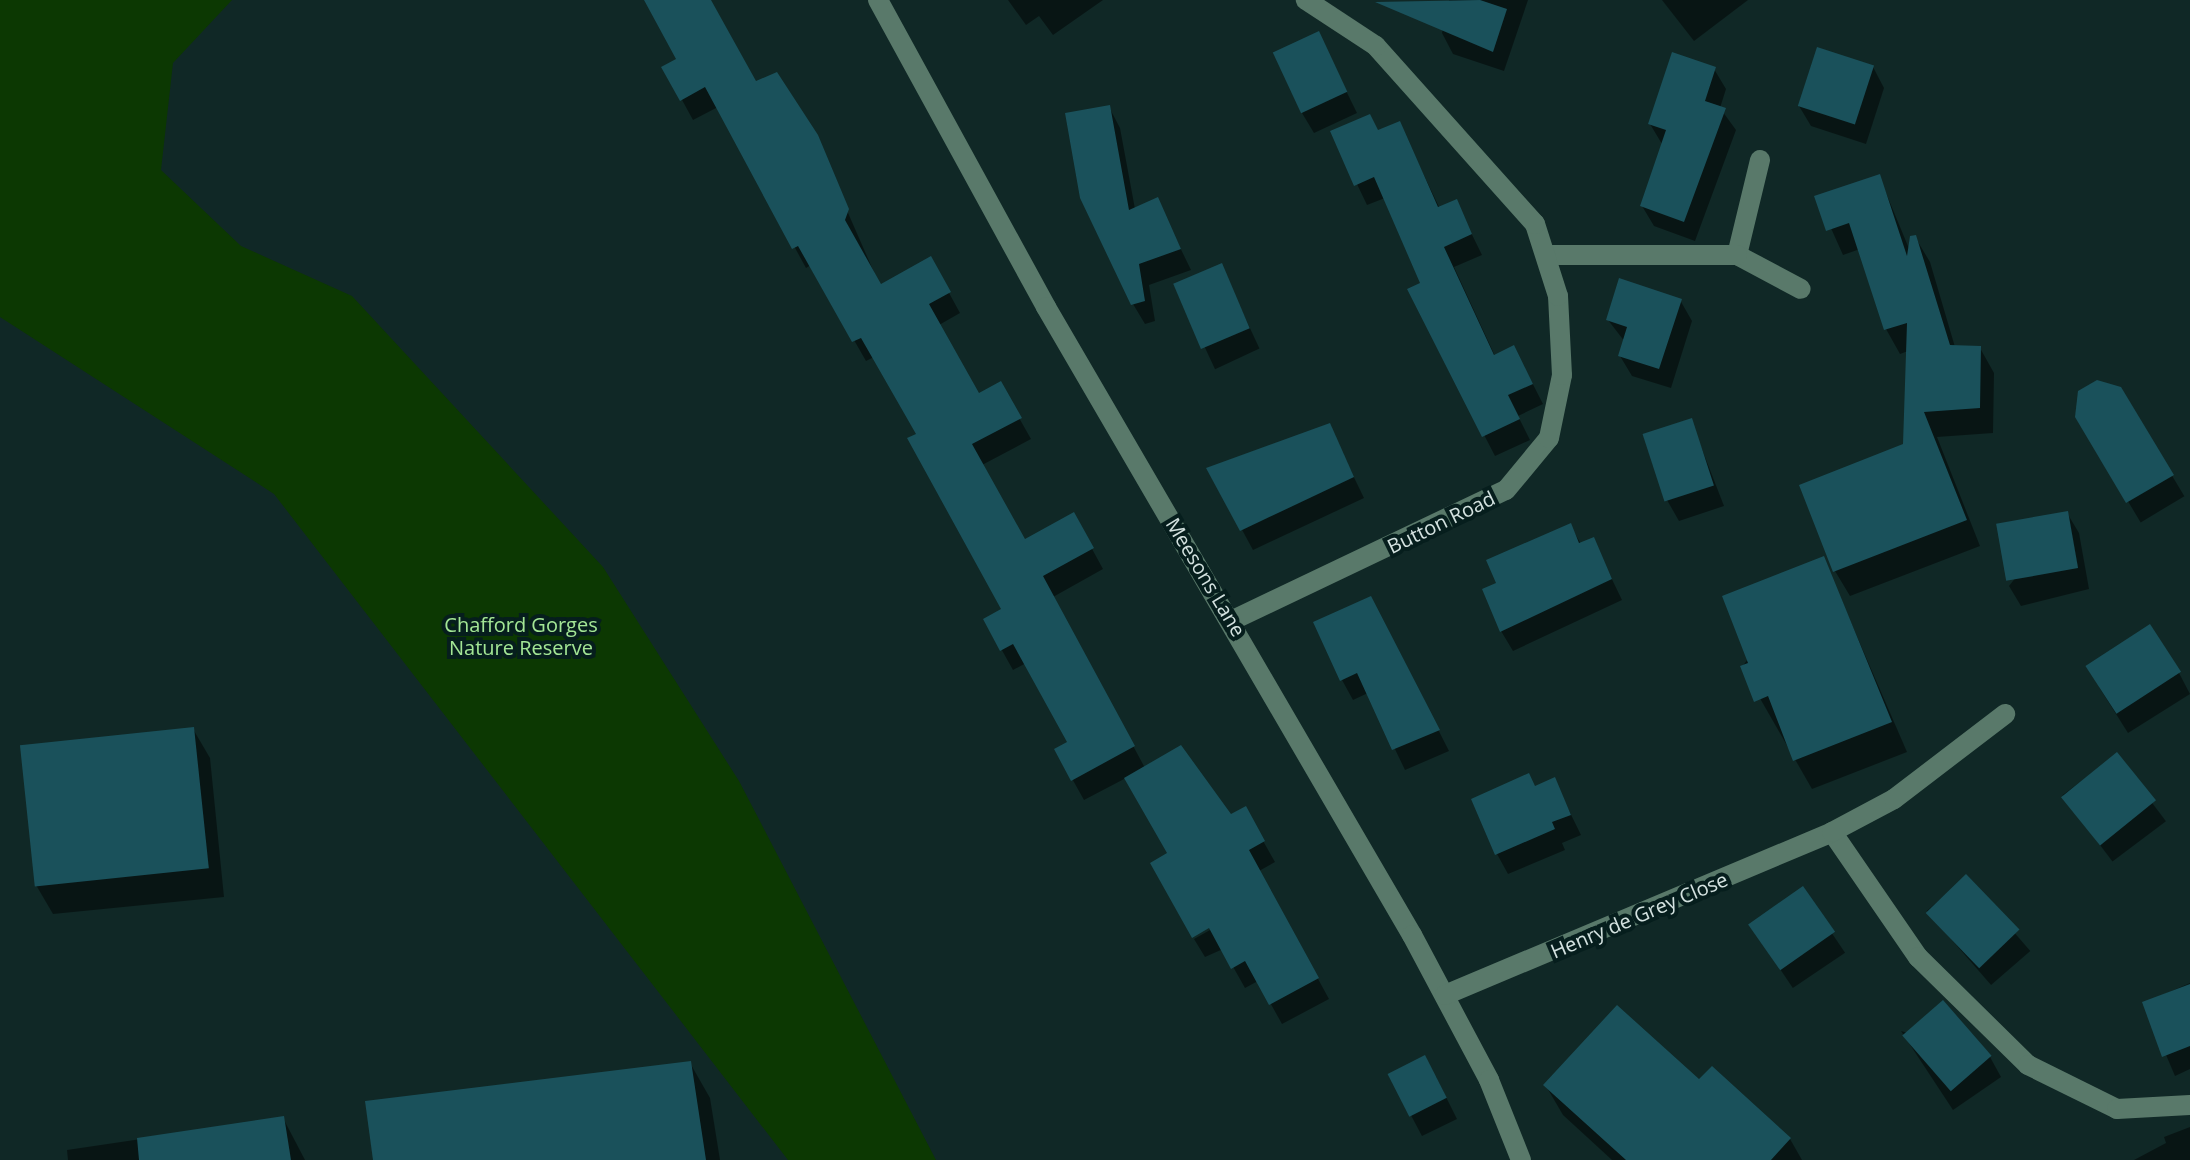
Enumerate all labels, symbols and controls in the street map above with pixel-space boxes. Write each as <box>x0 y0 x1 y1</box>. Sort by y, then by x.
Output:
street label: Button Road <box>1383 486 1499 558</box>
street label: Meesons Lane <box>1161 513 1251 641</box>
park label: Chafford Gorges Nature Reserve <box>444 612 598 659</box>
street label: Henry de Grey Close <box>1547 867 1731 963</box>

